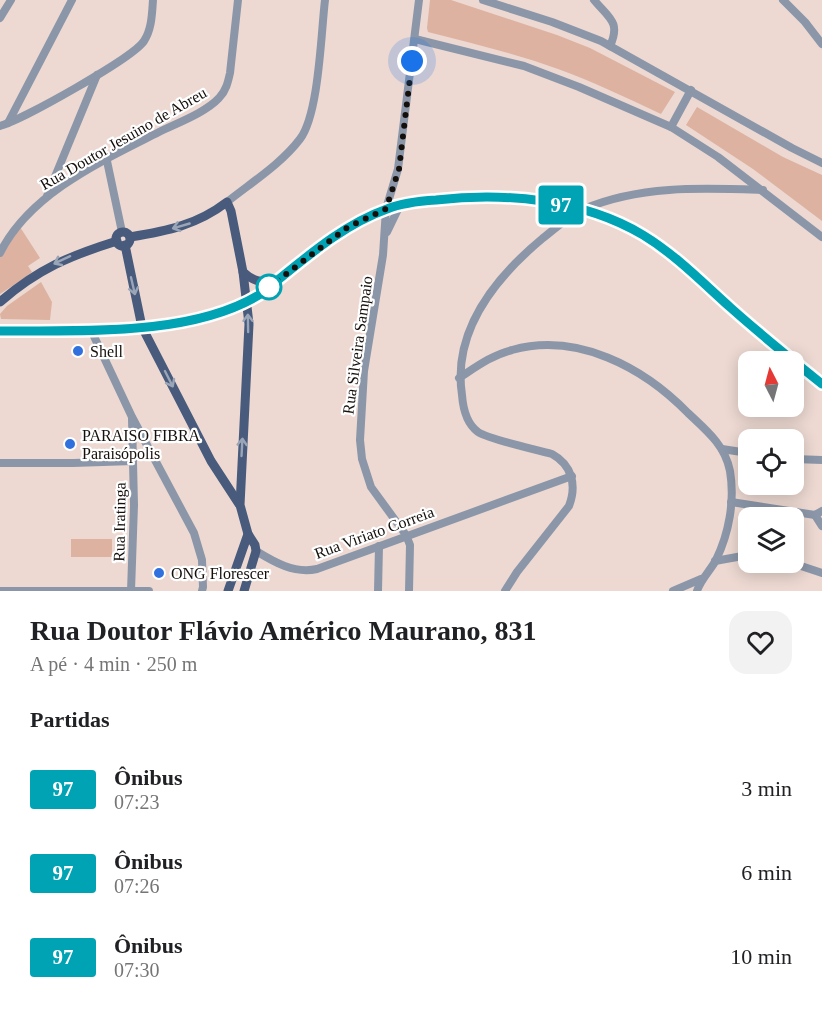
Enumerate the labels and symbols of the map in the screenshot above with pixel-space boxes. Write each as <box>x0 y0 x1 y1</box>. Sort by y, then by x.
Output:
your location <box>397 46 427 76</box>
street label: Rua Doutor Jesuino de Abreu <box>37 84 209 193</box>
line badge: 97 <box>534 186 588 224</box>
one-way arrow <box>172 221 191 232</box>
one-way arrow <box>53 255 71 267</box>
unlabelled marker <box>256 274 282 300</box>
street label: Rua Silveira Sampaio <box>339 275 377 415</box>
one-way arrow <box>127 276 139 295</box>
one-way arrow <box>242 313 254 333</box>
place label: Shell <box>90 343 123 360</box>
marker: Shell <box>71 344 85 358</box>
north arrow <box>738 351 804 417</box>
one-way arrow <box>164 369 175 387</box>
place label: PARAISO FIBRA Paraisópolis <box>82 427 201 463</box>
marker: PARAISO FIBRA Paraisópolis <box>63 437 77 451</box>
one-way arrow <box>237 437 248 457</box>
street label: Rua Iratinga <box>110 482 130 562</box>
street label: Rua Viriato Correia <box>312 503 436 562</box>
place label: ONG Florescer <box>171 565 270 582</box>
marker: ONG Florescer <box>152 566 166 580</box>

